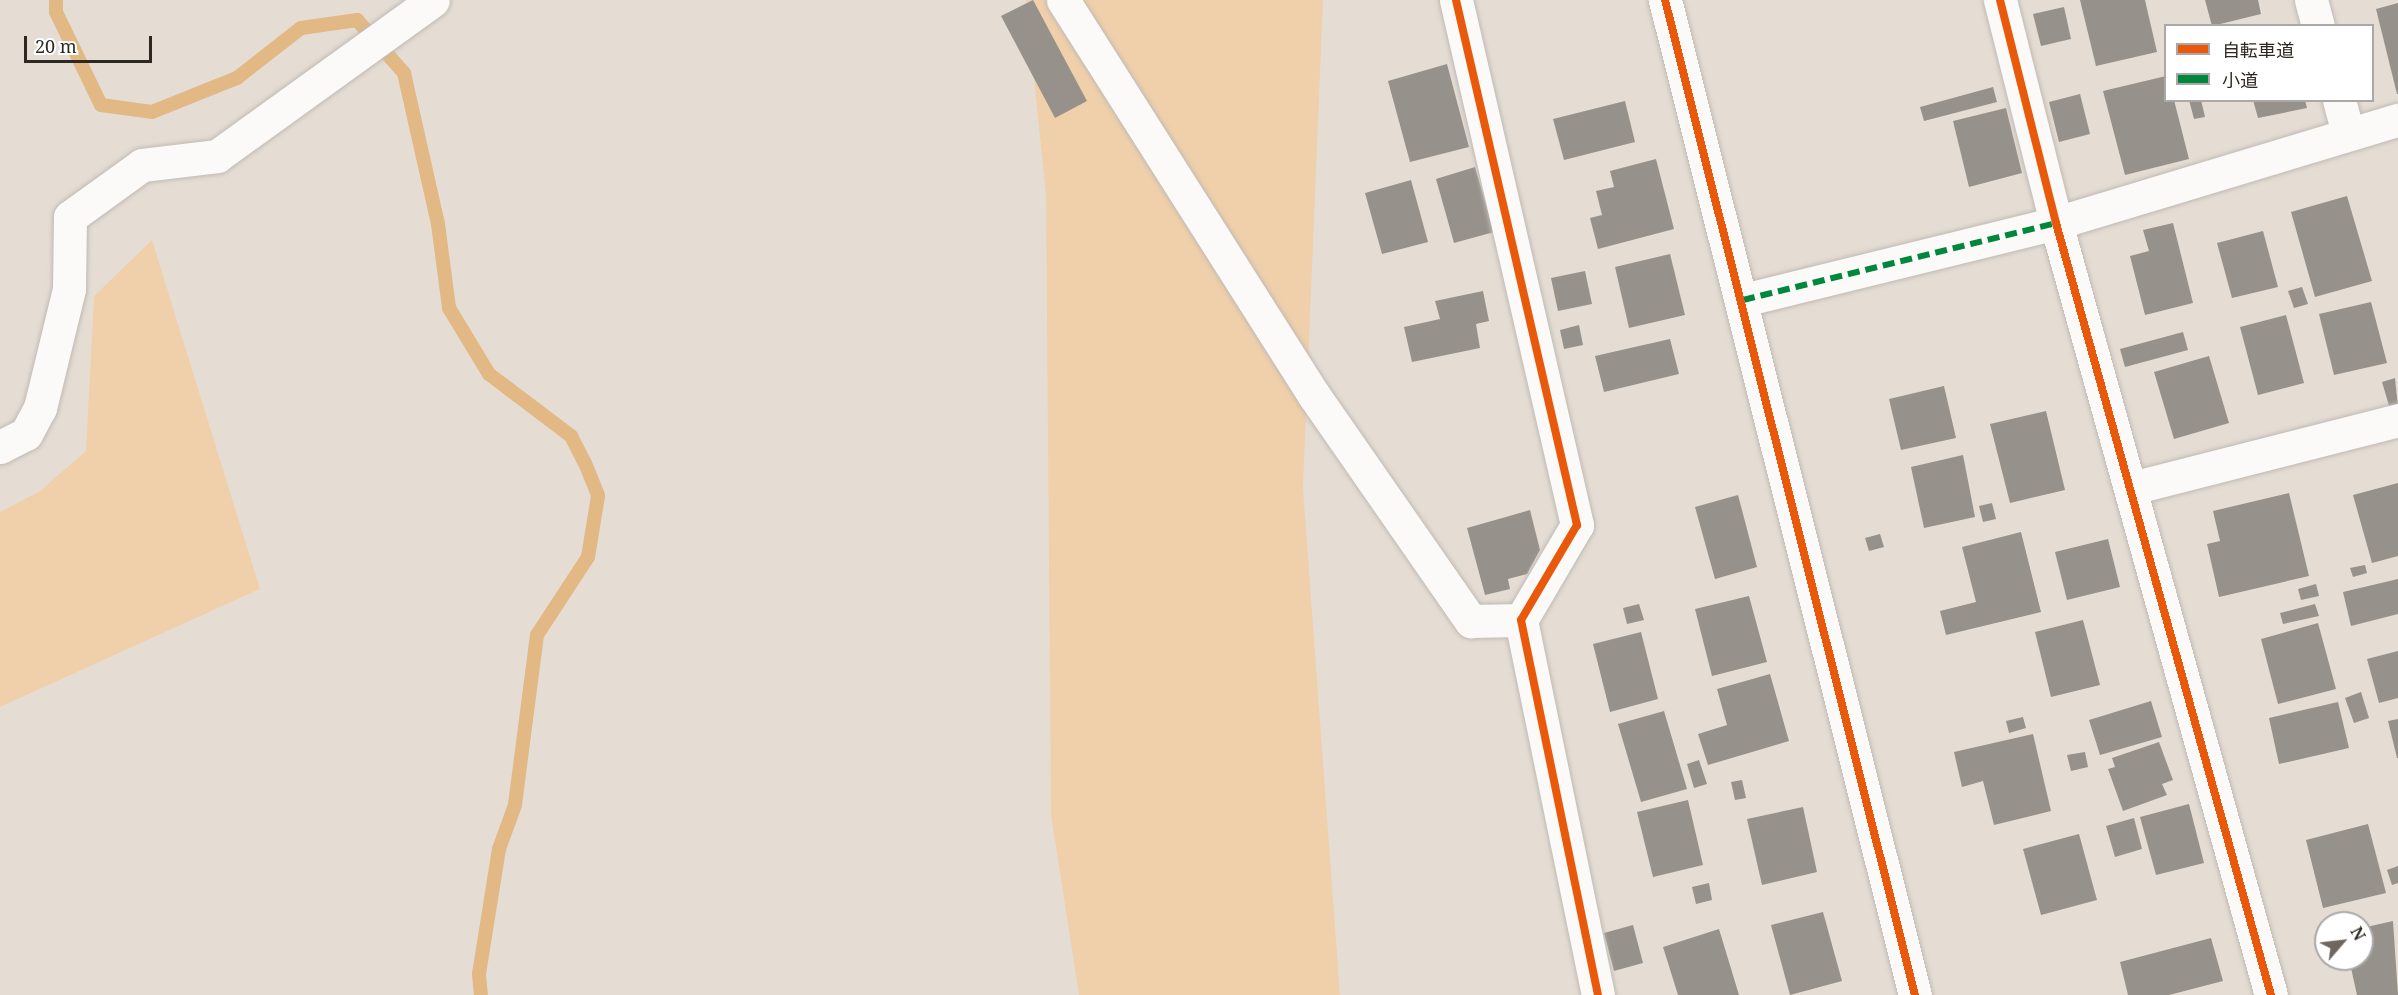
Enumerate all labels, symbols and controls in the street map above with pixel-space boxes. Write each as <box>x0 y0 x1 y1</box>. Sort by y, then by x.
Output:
scale bar <box>27 24 154 62</box>
legend <box>2164 24 2374 102</box>
text: 20 m <box>35 34 77 58</box>
text: 自転車道 <box>2222 38 2294 62</box>
text: 小道 <box>2222 68 2258 92</box>
north arrow <box>2314 911 2374 971</box>
text: N <box>2345 923 2371 944</box>

